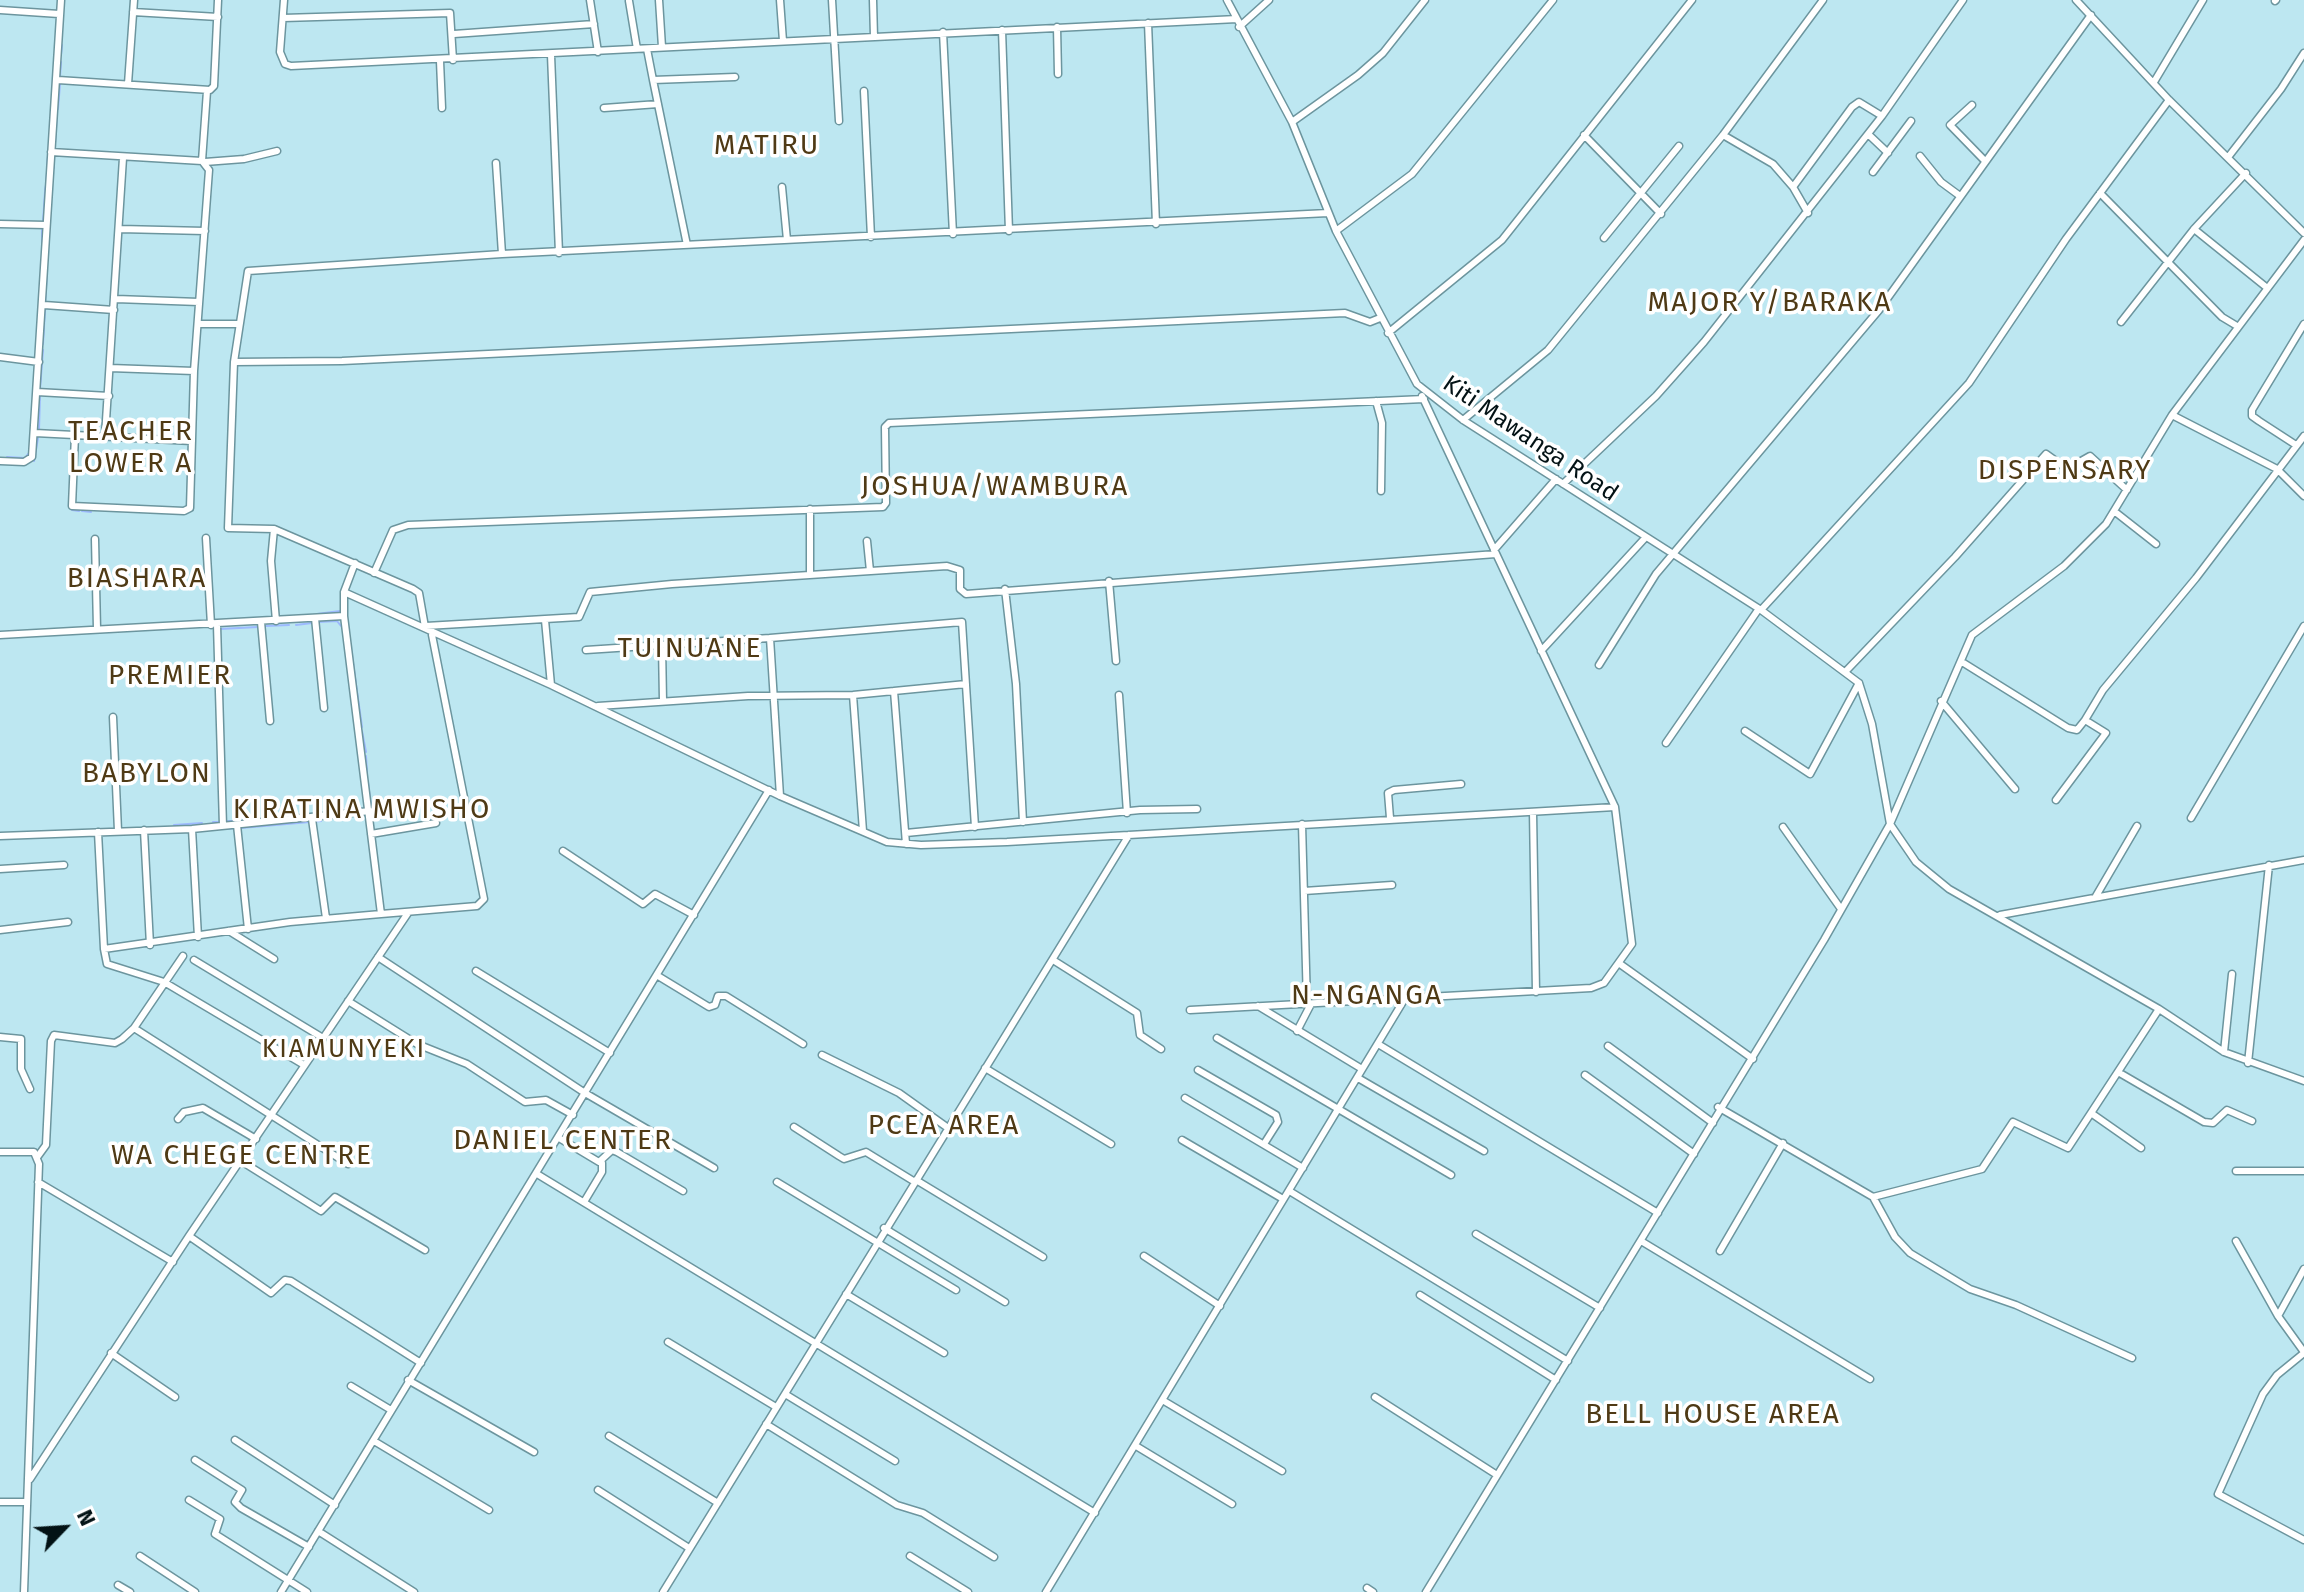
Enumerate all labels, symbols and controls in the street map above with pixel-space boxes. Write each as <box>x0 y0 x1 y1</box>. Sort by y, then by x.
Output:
district label: MATIRU <box>714 129 820 163</box>
district label: MAJOR Y/BARAKA <box>1648 286 1892 320</box>
street label: Kiti Mawanga Road <box>1437 370 1623 508</box>
district label: TEACHER LOWER A <box>68 415 194 481</box>
district label: DISPENSARY <box>1978 454 2152 488</box>
district label: JOSHUA/WAMBURA <box>861 470 1129 504</box>
district label: BIASHARA <box>67 562 207 596</box>
district label: TUINUANE <box>618 632 762 666</box>
district label: PREMIER <box>108 659 232 693</box>
district label: BABYLON <box>82 757 212 791</box>
district label: KIRATINA MWISHO <box>233 793 491 827</box>
district label: N-NGANGA <box>1291 979 1443 1013</box>
district label: KIAMUNYEKI <box>262 1034 426 1066</box>
district label: PCEA AREA <box>868 1109 1020 1143</box>
district label: DANIEL CENTER <box>453 1124 673 1158</box>
district label: WA CHEGE CENTRE <box>111 1139 373 1173</box>
district label: BELL HOUSE AREA <box>1585 1398 1841 1432</box>
north arrow <box>24 1488 104 1568</box>
text: N <box>71 1505 102 1530</box>

